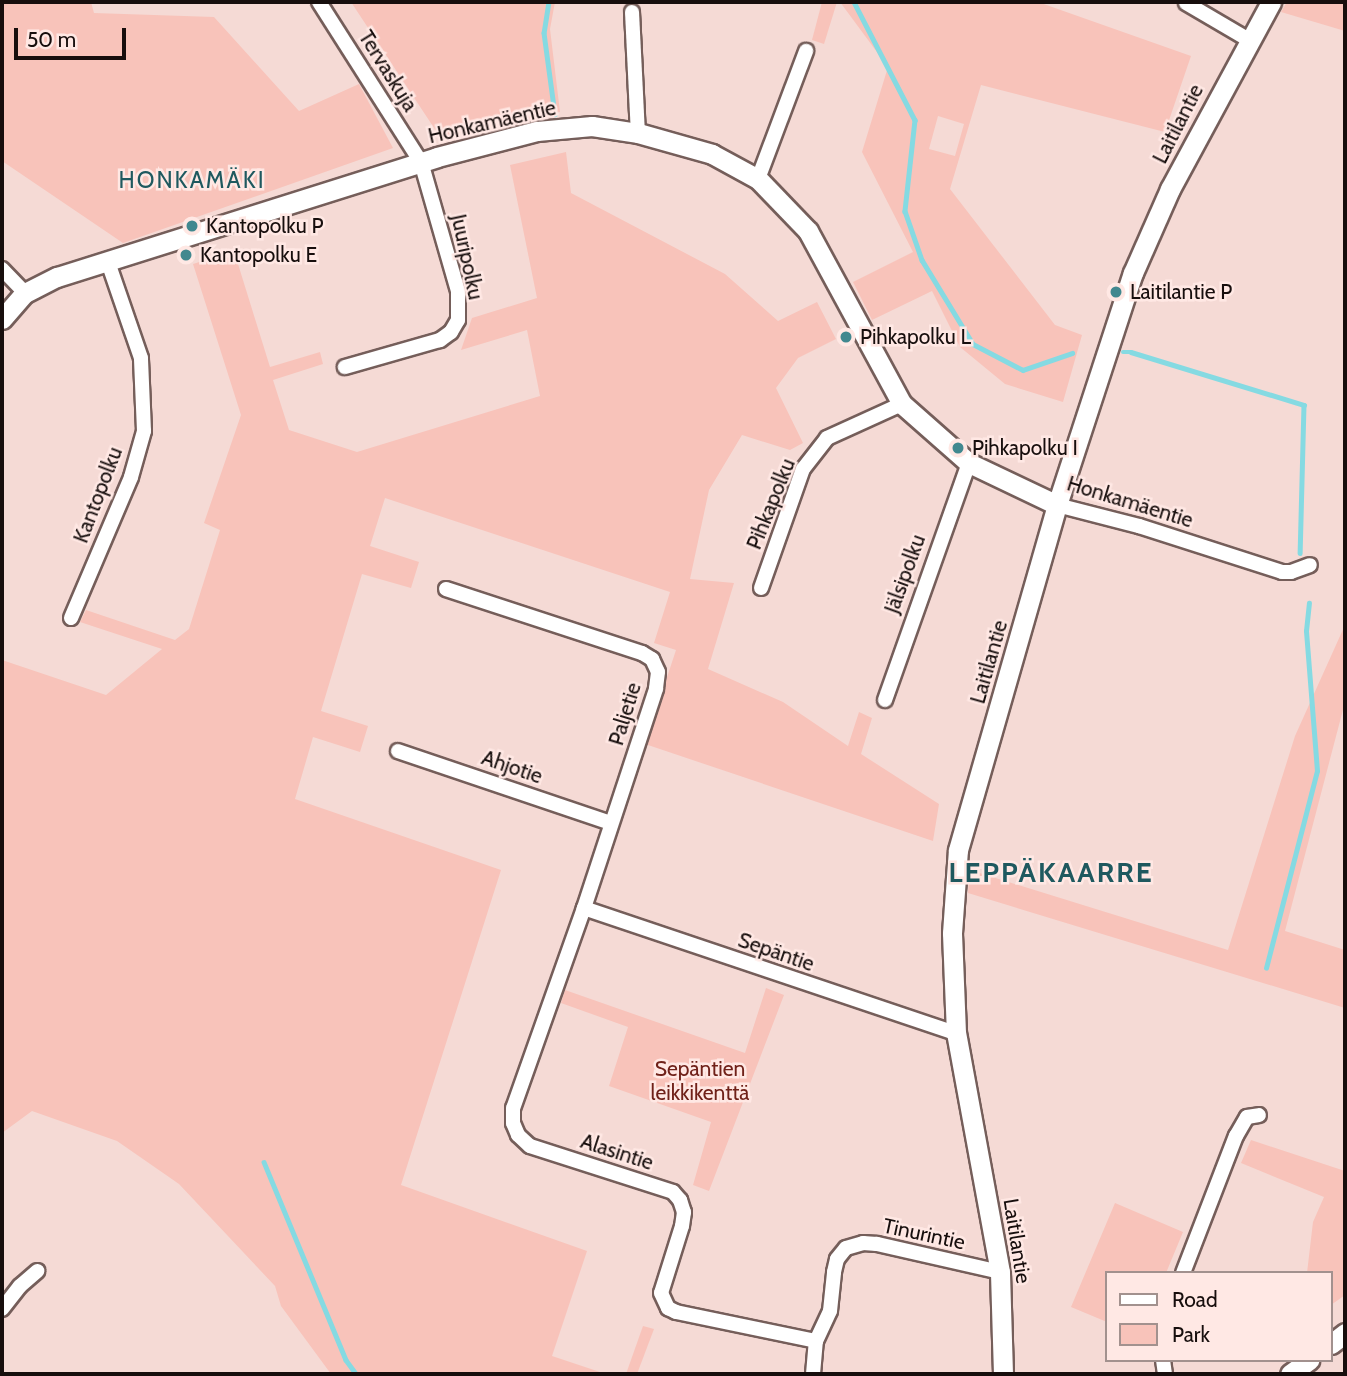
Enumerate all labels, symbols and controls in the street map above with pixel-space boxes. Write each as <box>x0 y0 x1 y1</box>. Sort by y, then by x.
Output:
scale bar <box>18 14 130 58</box>
street label: Tervaskuja <box>353 26 423 116</box>
text: 50 m <box>27 27 76 52</box>
street label: Laitilantie <box>1147 80 1209 168</box>
street label: Honkamäentie <box>426 95 558 149</box>
district label: HONKAMÄKI <box>120 166 264 194</box>
street label: Juuripolku <box>446 212 488 302</box>
place label: Kantopolku P <box>206 213 323 239</box>
marker: Kantopolku P <box>184 218 200 234</box>
place label: Kantopolku E <box>200 242 317 268</box>
marker: Kantopolku E <box>178 247 194 263</box>
place label: Laitilantie P <box>1130 279 1232 305</box>
marker: Laitilantie P <box>1108 284 1124 300</box>
place label: Pihkapolku L <box>860 324 971 350</box>
marker: Pihkapolku L <box>838 329 854 345</box>
place label: Pihkapolku I <box>972 435 1078 461</box>
marker: Pihkapolku I <box>950 440 966 456</box>
street label: Kantopolku <box>68 443 128 547</box>
street label: Pihkapolku <box>741 455 801 553</box>
street label: Honkamäentie <box>1064 471 1196 533</box>
street label: Jälsipolku <box>879 531 931 617</box>
street label: Laitilantie <box>965 617 1013 707</box>
street label: Paljetie <box>604 680 646 748</box>
street label: Ahjotie <box>478 745 546 789</box>
district label: LEPPÄKAARRE <box>950 855 1152 889</box>
street label: Sepäntie <box>735 927 817 977</box>
park label: Sepäntien leikkikenttä <box>651 1056 749 1106</box>
street label: Alasintie <box>578 1128 656 1176</box>
street label: Laitilantie <box>998 1197 1036 1285</box>
street label: Tinurintie <box>881 1213 967 1255</box>
legend <box>1106 1271 1333 1362</box>
text: Road <box>1172 1287 1218 1312</box>
text: Park <box>1172 1322 1210 1347</box>

